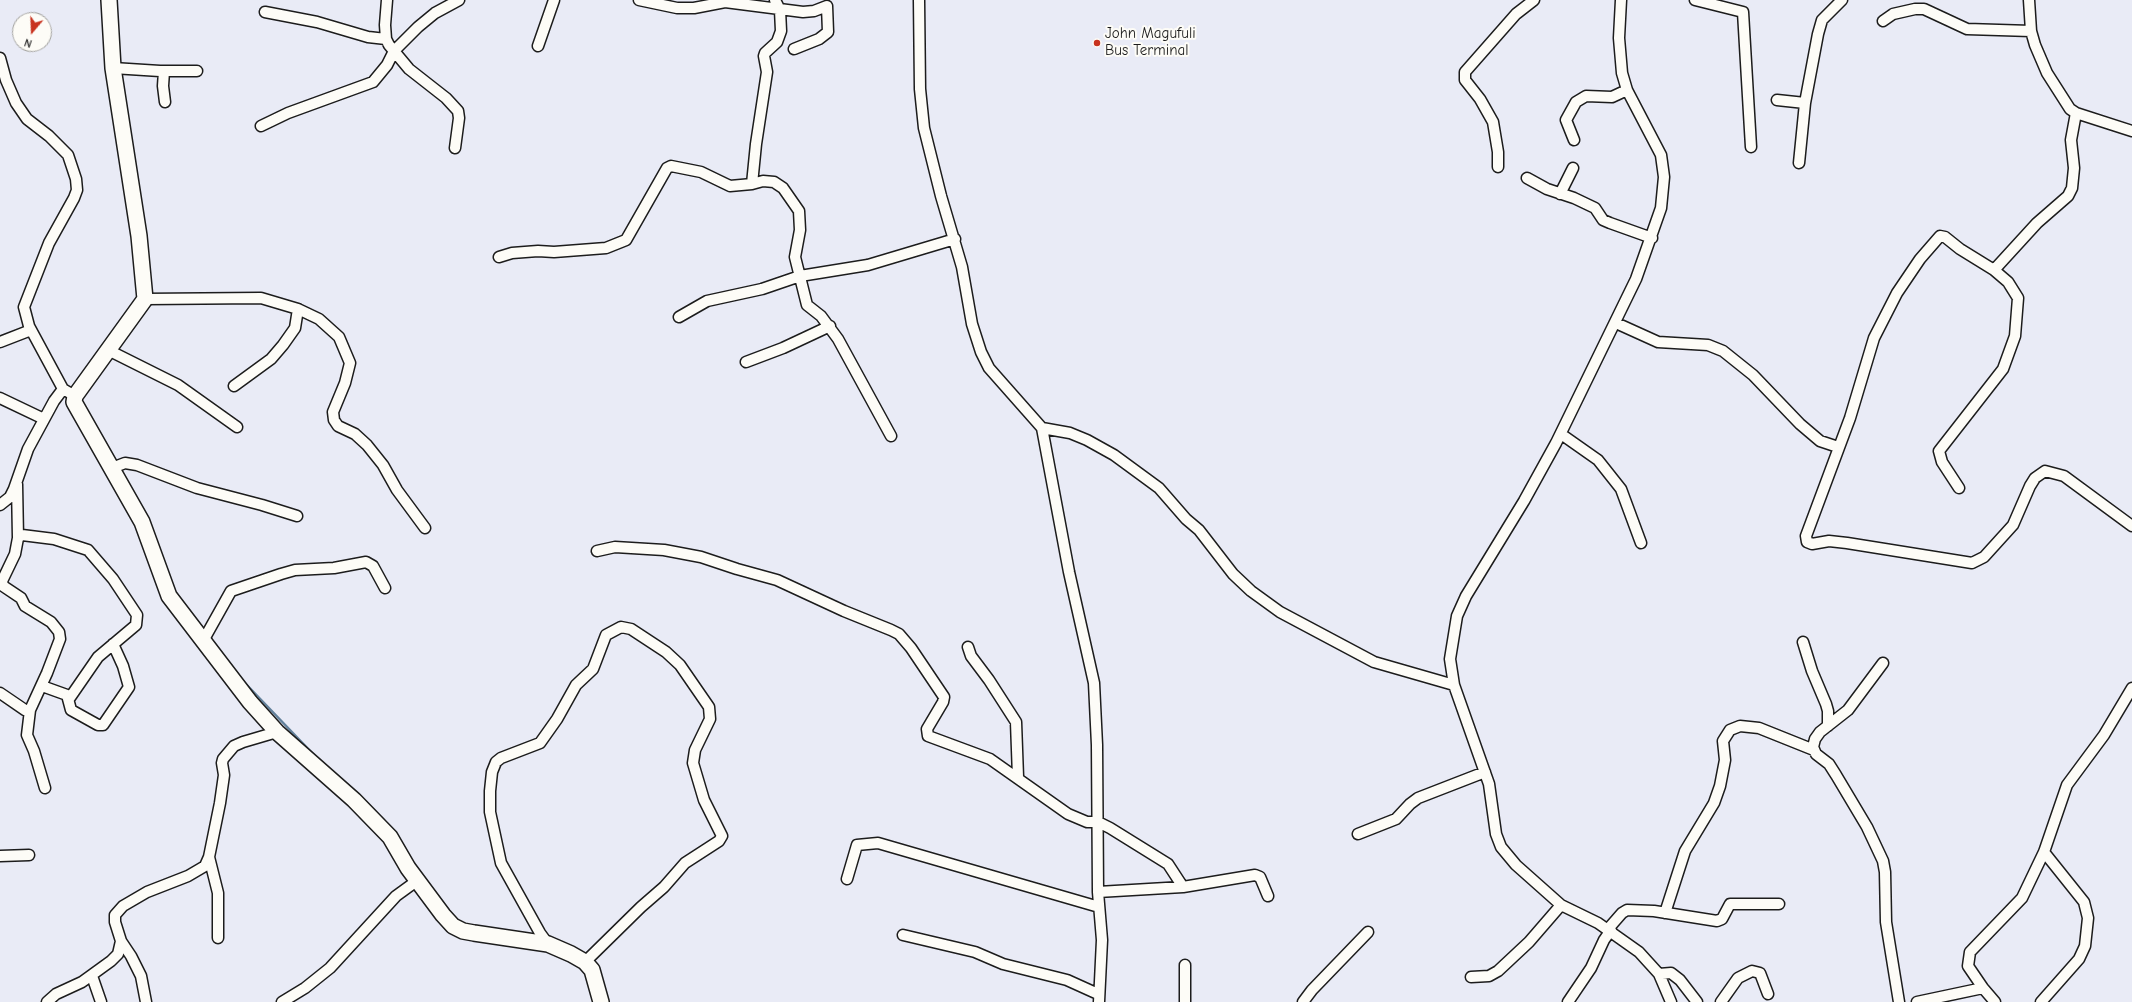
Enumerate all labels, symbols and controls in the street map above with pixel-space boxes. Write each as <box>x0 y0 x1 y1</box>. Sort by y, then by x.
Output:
north arrow <box>12 12 52 52</box>
place label: John Magufuli Bus Terminal <box>1105 25 1196 60</box>
text: N <box>23 36 34 50</box>
marker: John Magufuli Bus Terminal <box>1092 38 1102 48</box>

